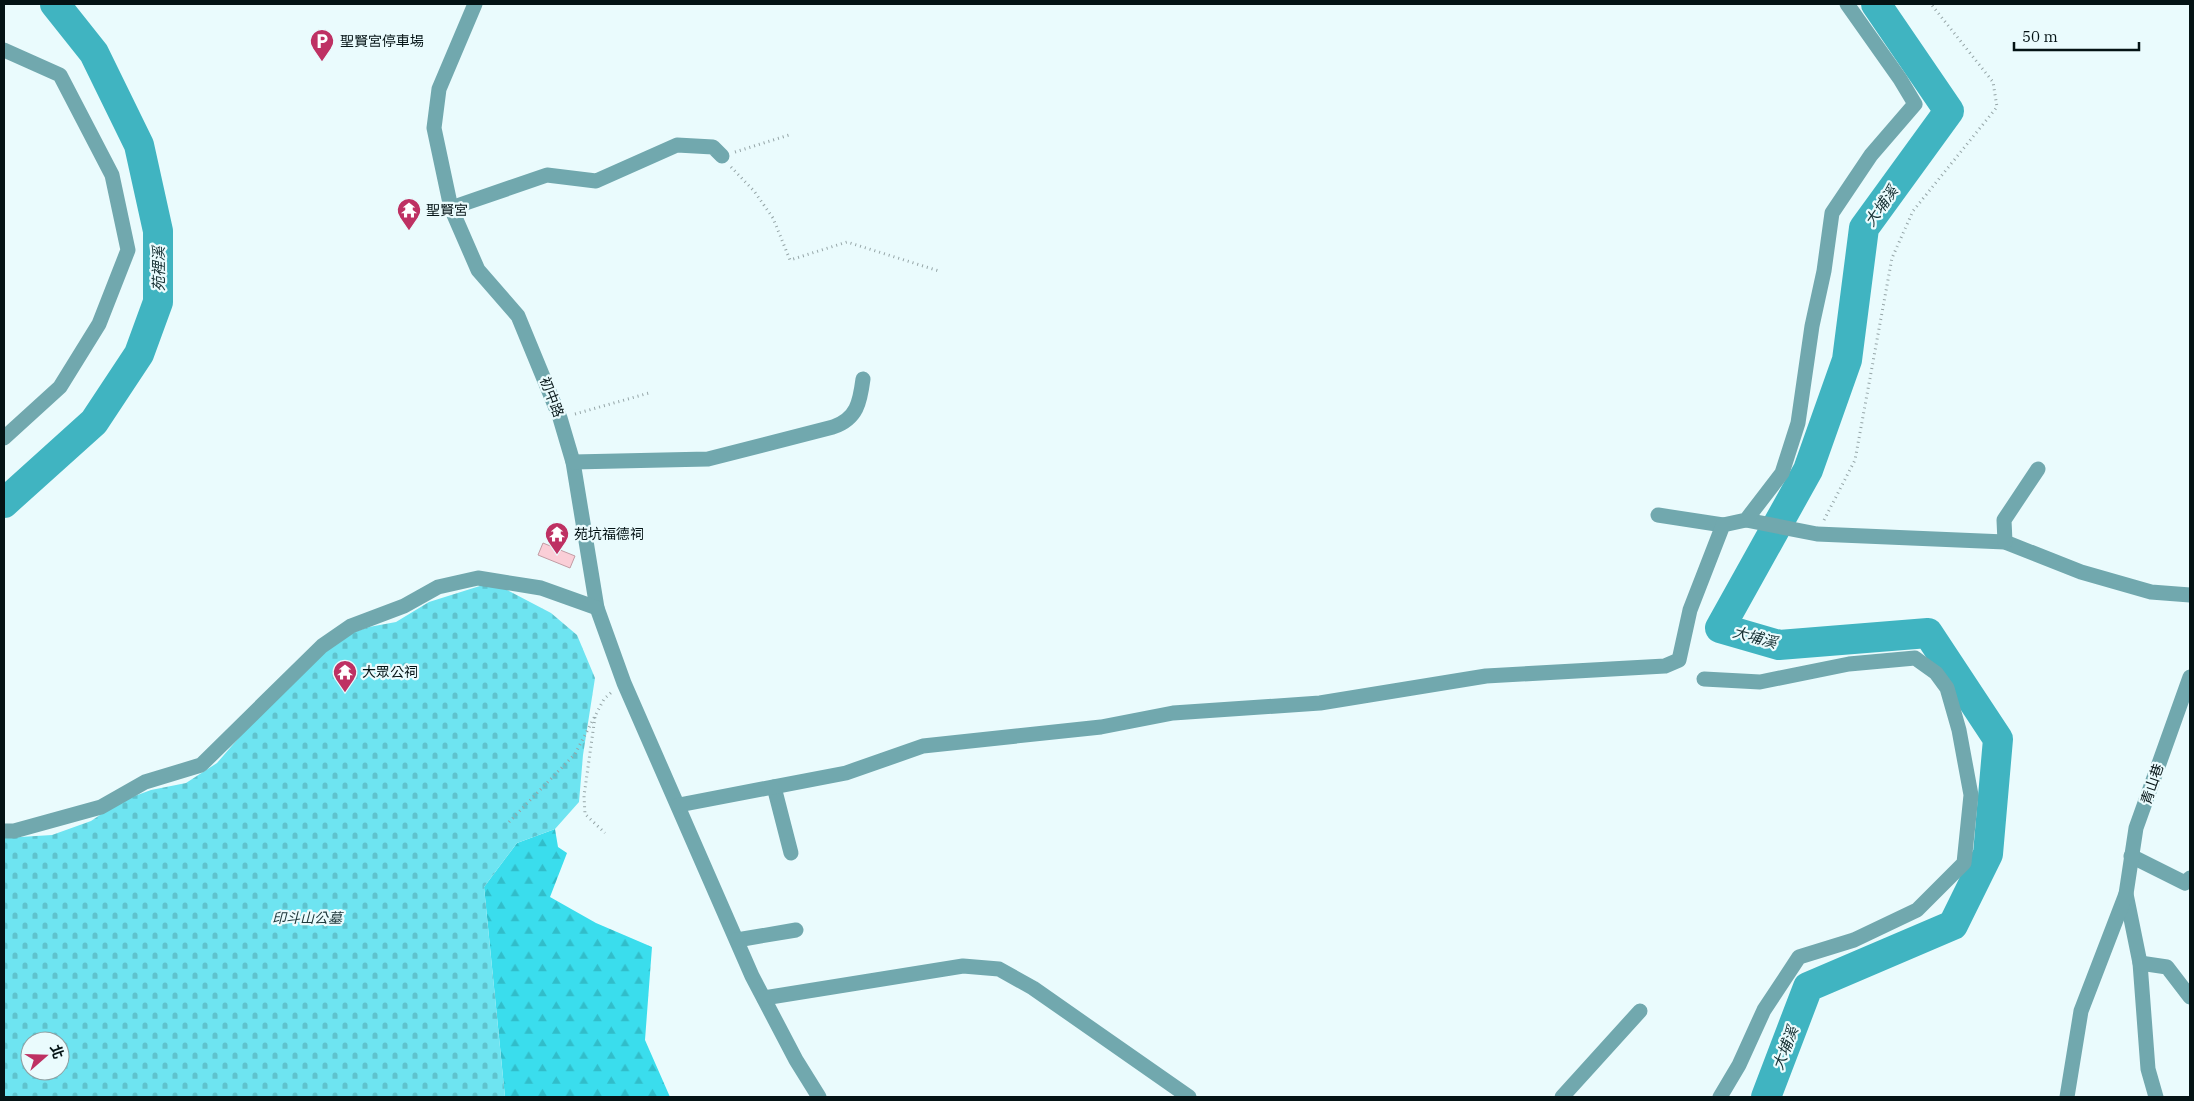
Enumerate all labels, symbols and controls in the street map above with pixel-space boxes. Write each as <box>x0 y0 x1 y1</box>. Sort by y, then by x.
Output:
scale bar <box>2014 20 2139 52</box>
text: 50 m <box>2022 27 2058 46</box>
parking icon: 聖賢宮停車場 <box>309 28 335 62</box>
place label: 聖賢宮停車場 <box>340 32 424 50</box>
water label: 大埔溪 <box>1860 180 1903 230</box>
temple icon: 聖賢宮 <box>396 197 422 231</box>
place label: 聖賢宮 <box>426 201 468 219</box>
water label: 苑裡溪 <box>149 245 168 292</box>
street label: 初中路 <box>536 374 568 420</box>
temple icon: 苑坑福德祠 <box>544 521 570 555</box>
place label: 苑坑福德祠 <box>574 525 644 543</box>
water label: 大埔溪 <box>1731 622 1781 653</box>
temple icon: 大眾公祠 <box>332 659 358 693</box>
place label: 大眾公祠 <box>362 663 418 681</box>
street label: 青山巷 <box>2137 761 2167 807</box>
park label: 印斗山公墓 <box>272 909 344 927</box>
water label: 大埔溪 <box>1768 1022 1803 1072</box>
north arrow <box>20 1031 70 1081</box>
text: 北 <box>46 1042 68 1061</box>

